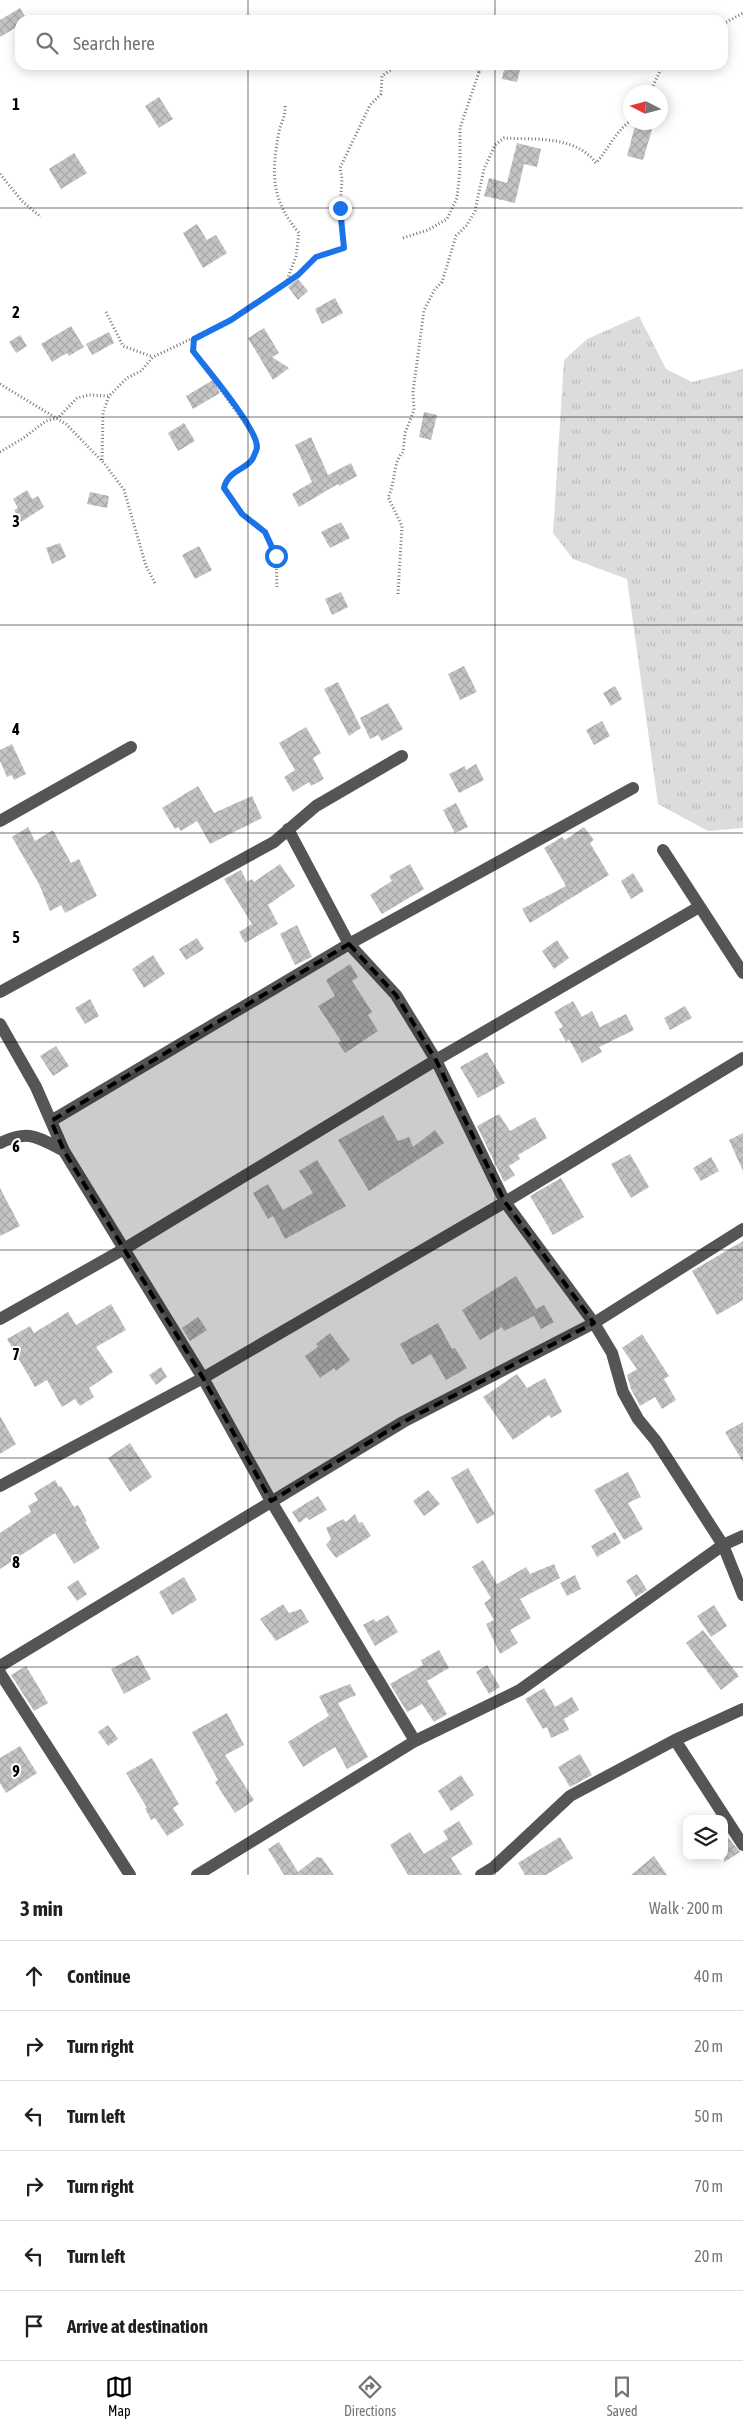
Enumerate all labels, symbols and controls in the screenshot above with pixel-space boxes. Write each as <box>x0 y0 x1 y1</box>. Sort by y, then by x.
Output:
search box <box>15 15 728 70</box>
icon: search <box>33 29 61 57</box>
text: Search here <box>73 32 155 54</box>
north arrow <box>623 85 668 130</box>
text: 1 <box>12 95 20 113</box>
route end <box>329 197 352 220</box>
text: 2 <box>12 303 20 321</box>
text: 3 <box>12 512 20 530</box>
route start <box>265 545 288 568</box>
text: 4 <box>11 720 20 738</box>
text: 5 <box>12 928 20 946</box>
text: 6 <box>12 1137 20 1155</box>
text: 7 <box>12 1345 20 1363</box>
text: 8 <box>12 1553 20 1571</box>
text: 9 <box>12 1762 20 1780</box>
map controls <box>683 1815 728 1860</box>
button: layers <box>683 1815 728 1860</box>
text: 3 min <box>20 1896 63 1920</box>
text: Walk · 200 m <box>649 1899 723 1917</box>
icon: ahead <box>20 1962 48 1990</box>
text: Continue <box>67 1965 131 1987</box>
text: 40 m <box>694 1967 723 1985</box>
icon: right <box>20 2032 48 2060</box>
text: Turn right <box>67 2035 134 2057</box>
text: 20 m <box>694 2037 723 2055</box>
icon: left <box>20 2102 48 2130</box>
text: Turn left <box>67 2105 125 2127</box>
text: 50 m <box>694 2107 723 2125</box>
icon: right <box>20 2172 48 2200</box>
text: Turn right <box>67 2175 134 2197</box>
text: 70 m <box>694 2177 723 2195</box>
icon: left <box>20 2242 48 2270</box>
text: Turn left <box>67 2245 125 2267</box>
text: 20 m <box>694 2247 723 2265</box>
icon: arrive <box>20 2312 48 2340</box>
text: Arrive at destination <box>67 2315 208 2337</box>
tab: Map <box>105 2373 133 2419</box>
tab: Directions <box>344 2373 396 2419</box>
tab: Saved <box>607 2373 638 2419</box>

